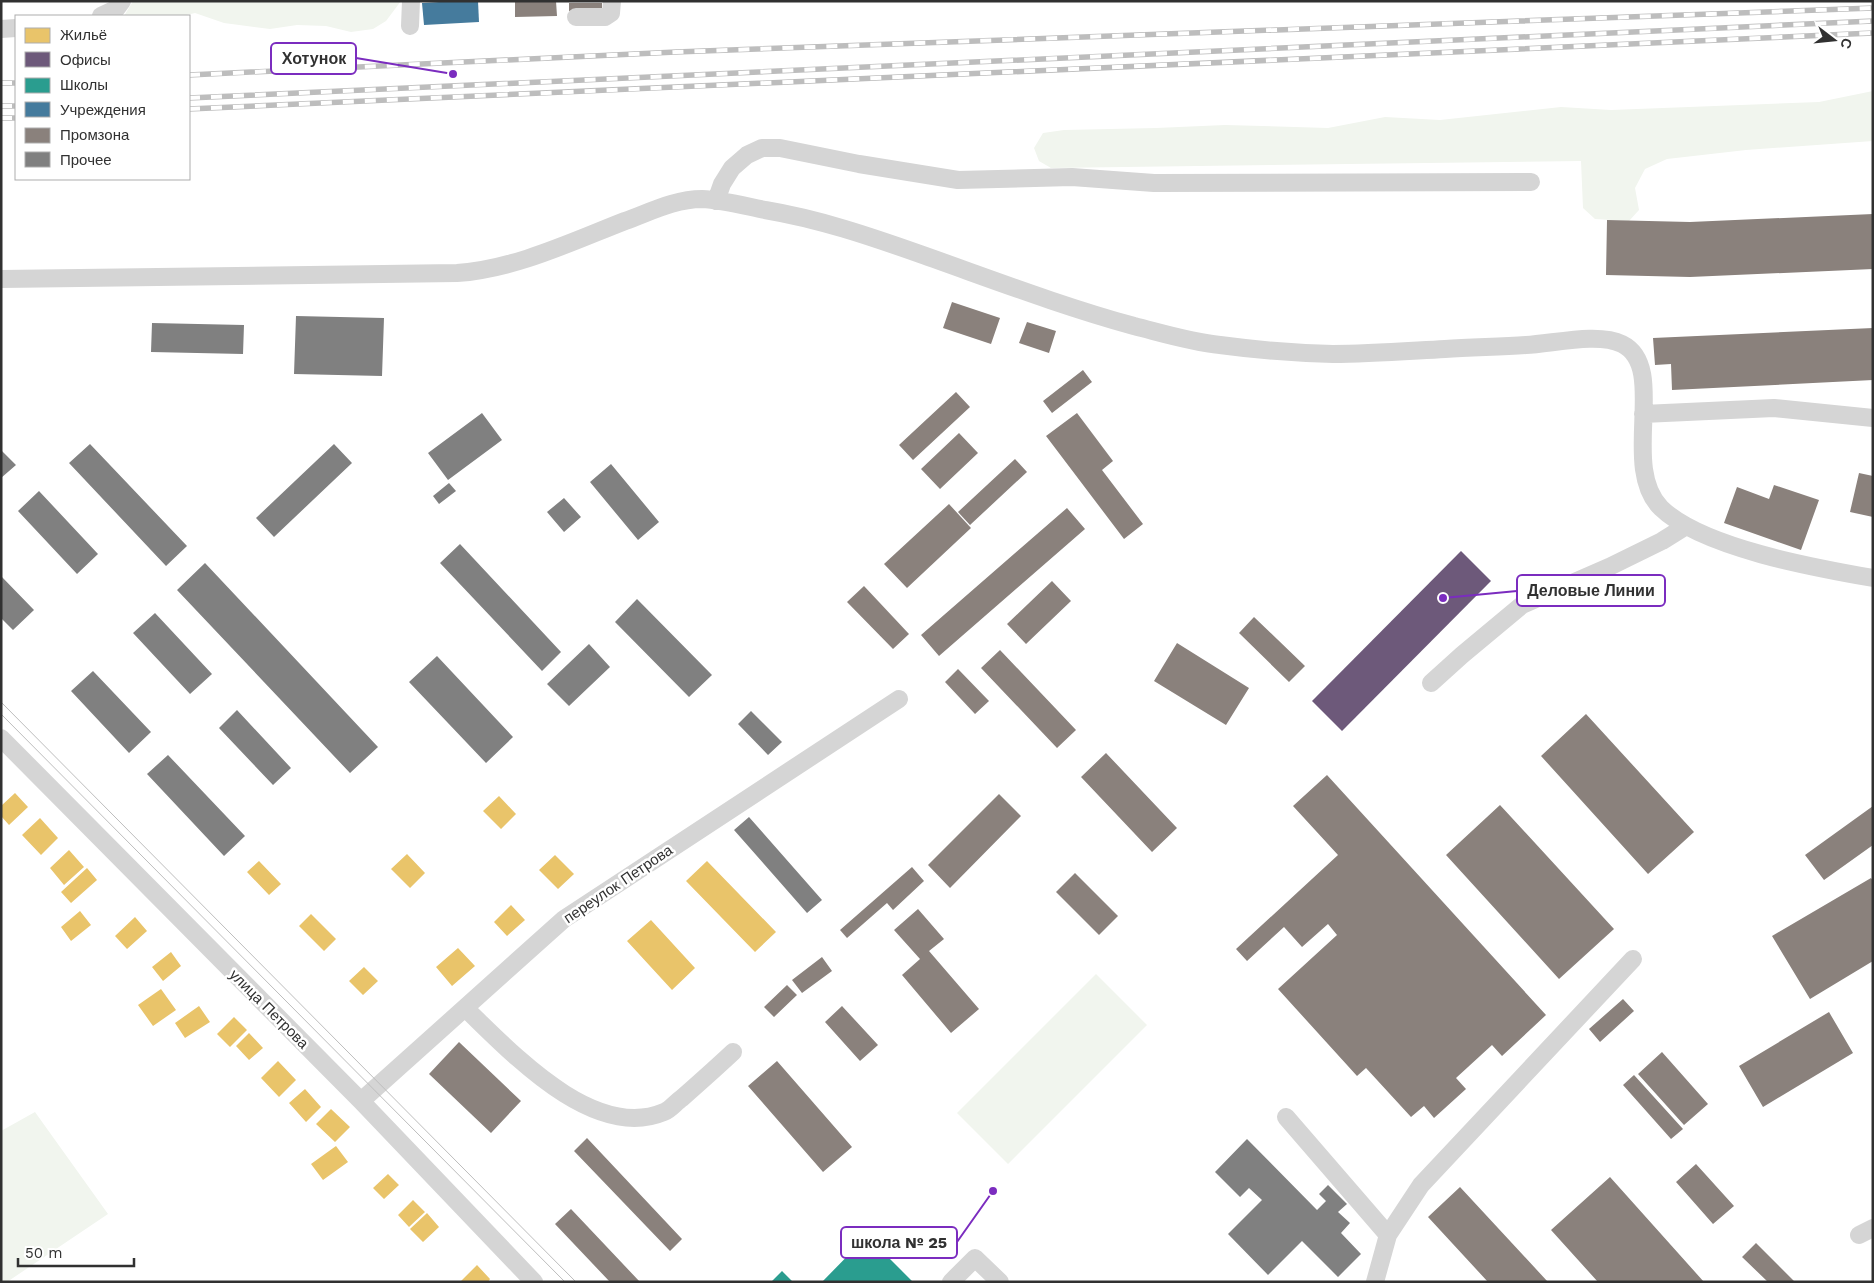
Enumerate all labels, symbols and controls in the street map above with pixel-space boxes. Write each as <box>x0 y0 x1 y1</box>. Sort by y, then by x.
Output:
legend <box>15 15 190 180</box>
north arrow <box>1809 15 1859 65</box>
text: Жильё <box>60 26 107 44</box>
text: С <box>1837 37 1856 51</box>
callout: Хотунок <box>271 43 356 74</box>
text: Хотунок <box>282 49 347 68</box>
text: Офисы <box>60 51 111 69</box>
text: Школы <box>60 76 108 94</box>
text: Учреждения <box>60 101 146 119</box>
text: Промзона <box>60 126 130 144</box>
text: Прочее <box>60 151 112 169</box>
callout: Деловые Линии <box>1517 575 1665 606</box>
text: Деловые Линии <box>1527 581 1655 600</box>
street label: переулок Петрова <box>560 841 676 927</box>
street label: улица Петрова <box>226 966 313 1053</box>
callout: школа № 25 <box>841 1227 957 1258</box>
text: школа № 25 <box>851 1233 947 1252</box>
scale bar <box>18 1236 134 1268</box>
text: 50 m <box>25 1244 62 1262</box>

